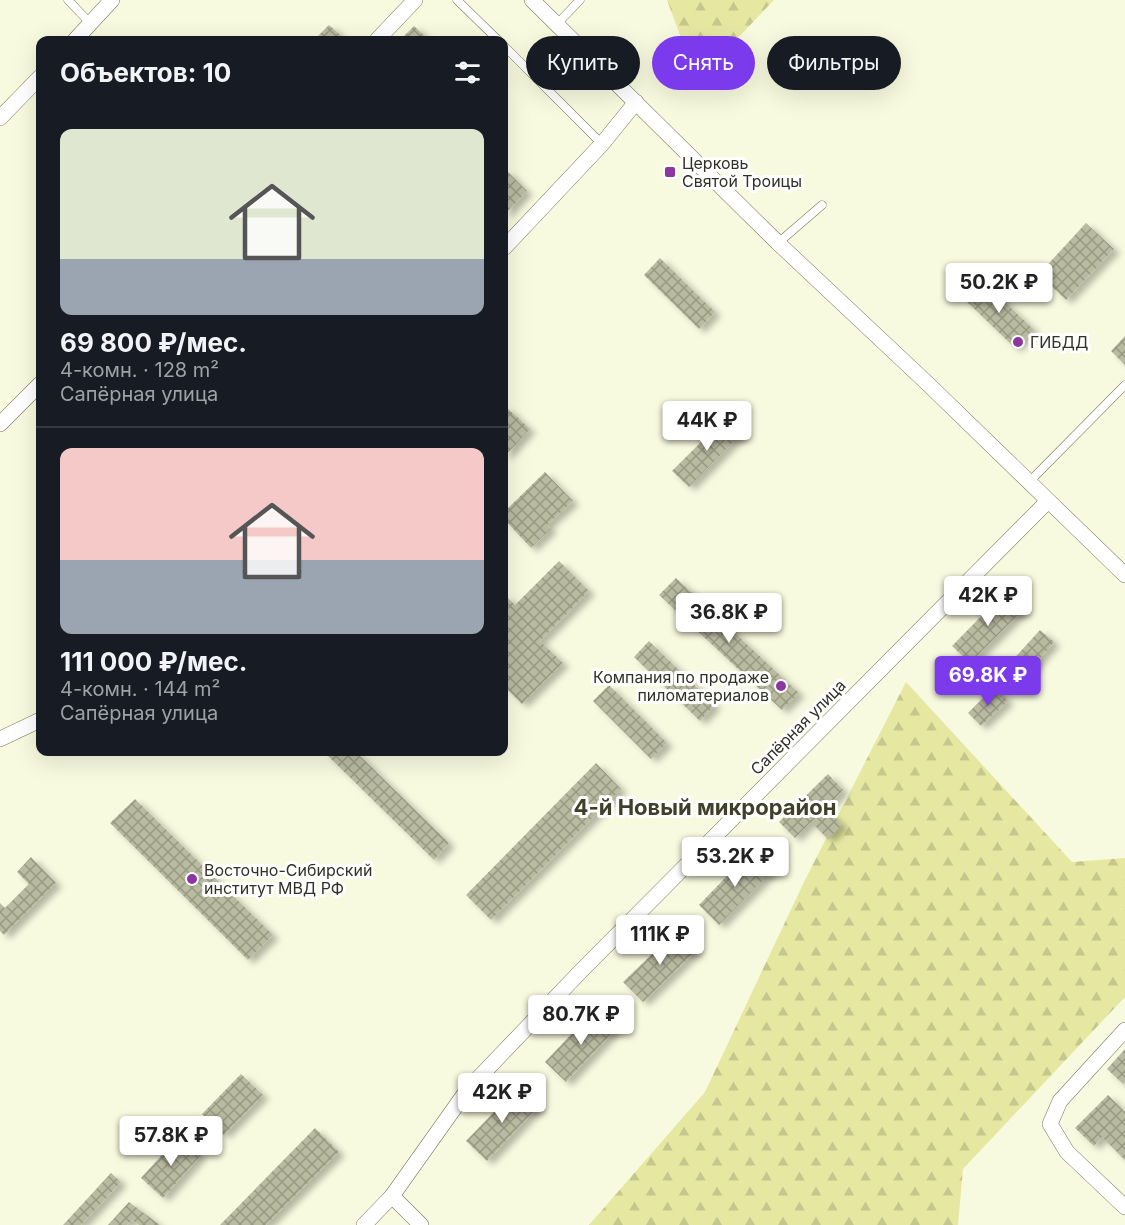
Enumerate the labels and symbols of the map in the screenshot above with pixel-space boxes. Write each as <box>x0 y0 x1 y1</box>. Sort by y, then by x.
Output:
place label: Церковь Святой Троицы <box>682 153 802 191</box>
marker: Церковь Святой Троицы <box>663 165 677 179</box>
pin: 50.2K ₽ <box>944 263 1054 314</box>
place label: ГИБДД <box>1030 332 1088 352</box>
marker: ГИБДД <box>1011 335 1025 349</box>
pin: 44K ₽ <box>665 401 749 452</box>
pin: 42K ₽ <box>946 576 1030 627</box>
pin: 36.8K ₽ <box>674 593 784 644</box>
pin: 69.8K ₽ <box>933 656 1043 707</box>
place label: Компания по продаже пиломатериалов <box>593 667 769 705</box>
street label: Сапёрная улица <box>746 675 850 779</box>
marker: Компания по продаже пиломатериалов <box>774 679 788 693</box>
district label: 4-й Новый микрорайон <box>574 794 836 820</box>
pin: 53.2K ₽ <box>680 837 790 888</box>
place label: Восточно-Сибирский институт МВД РФ <box>204 860 372 898</box>
marker: Восточно-Сибирский институт МВД РФ <box>185 872 199 886</box>
pin: 111K ₽ <box>611 915 709 966</box>
pin: 80.7K ₽ <box>526 995 636 1046</box>
pin: 42K ₽ <box>460 1073 544 1124</box>
pin: 57.8K ₽ <box>116 1116 226 1167</box>

